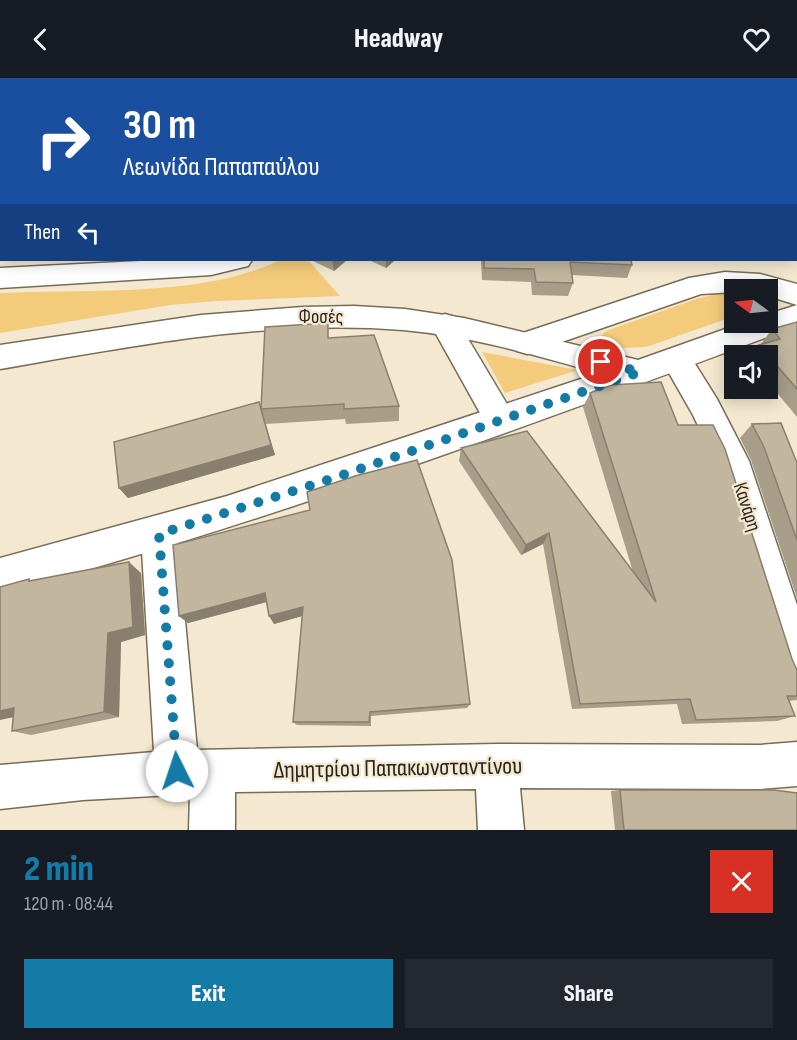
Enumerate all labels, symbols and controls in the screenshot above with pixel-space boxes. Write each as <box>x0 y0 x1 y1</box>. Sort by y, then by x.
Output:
icon: back <box>24 23 57 56</box>
text: Headway <box>354 23 443 55</box>
icon: heart <box>740 23 773 56</box>
text: 30 m <box>123 100 196 151</box>
icon: right <box>24 102 102 180</box>
text: Λεωνίδα Παπαπαύλου <box>123 151 320 183</box>
icon: left <box>72 216 105 249</box>
text: Then <box>24 219 60 246</box>
north arrow <box>724 279 778 333</box>
map controls <box>724 279 778 399</box>
street label: Φοσές <box>299 305 344 329</box>
pin <box>575 336 626 387</box>
icon: arrive <box>584 345 617 378</box>
button: sound <box>724 345 778 399</box>
street label: Κανάρη <box>728 480 766 534</box>
position arrow <box>145 739 209 803</box>
street label: Δημητρίου Παπακωνσταντίνου <box>273 751 523 785</box>
text: 2 min <box>24 848 94 891</box>
button: close <box>710 850 773 913</box>
text: 120 m · 08:44 <box>24 892 113 916</box>
button: Exit <box>24 959 393 1028</box>
button: Share <box>405 959 773 1028</box>

